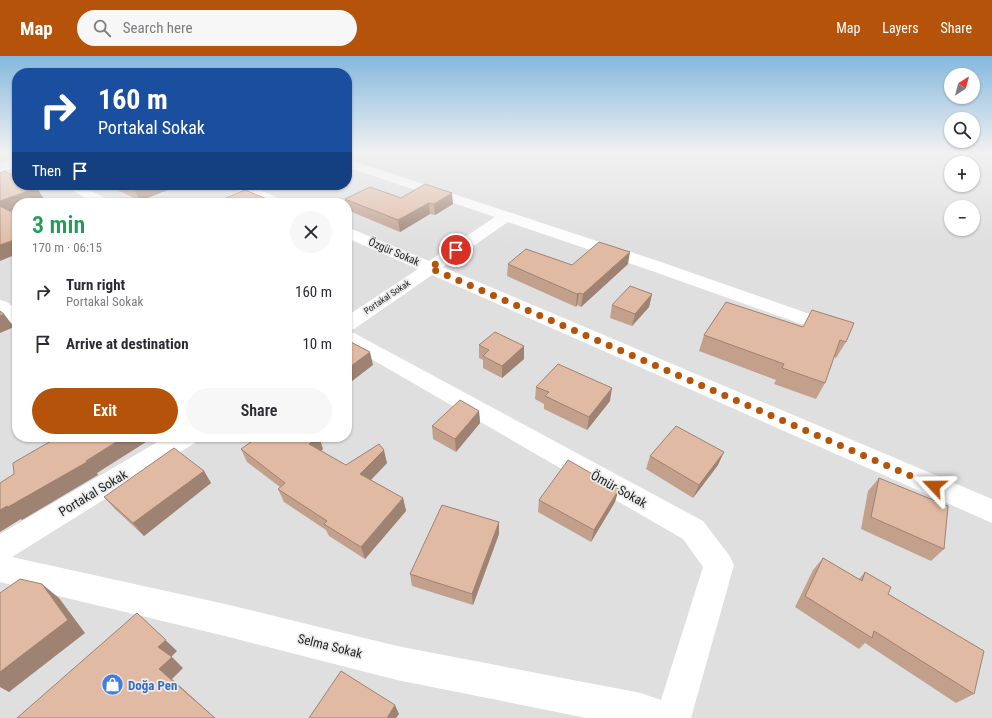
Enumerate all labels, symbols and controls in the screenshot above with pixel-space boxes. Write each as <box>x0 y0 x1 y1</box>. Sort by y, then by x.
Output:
search box <box>77 10 357 46</box>
text: Map <box>20 17 53 40</box>
icon: search <box>91 17 113 39</box>
text: Search here <box>123 19 193 37</box>
text: Map <box>836 20 860 36</box>
text: Layers <box>882 20 919 36</box>
text: Share <box>941 20 972 36</box>
north arrow <box>944 68 980 104</box>
map controls <box>944 68 980 236</box>
text: 160 m <box>98 83 168 116</box>
icon: right <box>32 84 84 136</box>
button: search <box>944 112 980 148</box>
text: Portakal Sokak <box>98 117 205 138</box>
button: + <box>944 156 980 192</box>
icon: arrive <box>69 160 91 182</box>
text: Then <box>32 162 61 180</box>
button: − <box>944 200 980 236</box>
text: 3 min <box>32 211 85 239</box>
button: close <box>290 211 332 253</box>
pin <box>439 233 473 267</box>
street label: Özgür Sokak <box>366 235 422 269</box>
icon: arrive <box>445 239 467 261</box>
text: 170 m · 06:15 <box>32 240 102 255</box>
text: Turn right <box>66 276 125 294</box>
street label: Portakal Sokak <box>362 278 412 316</box>
icon: right <box>32 281 54 303</box>
text: 160 m <box>295 283 332 301</box>
text: Portakal Sokak <box>66 294 143 309</box>
icon: arrive <box>32 333 54 355</box>
text: Arrive at destination <box>66 335 189 353</box>
text: 10 m <box>302 335 332 353</box>
button: Exit <box>32 388 178 434</box>
button: Share <box>186 388 332 434</box>
position arrow <box>913 465 955 507</box>
street label: Portakal Sokak <box>56 467 130 519</box>
street label: Ömür Sokak <box>588 467 650 511</box>
street label: Selma Sokak <box>296 631 364 661</box>
shop icon: Doğa Pen <box>100 672 126 698</box>
place label: Doğa Pen <box>128 678 177 693</box>

